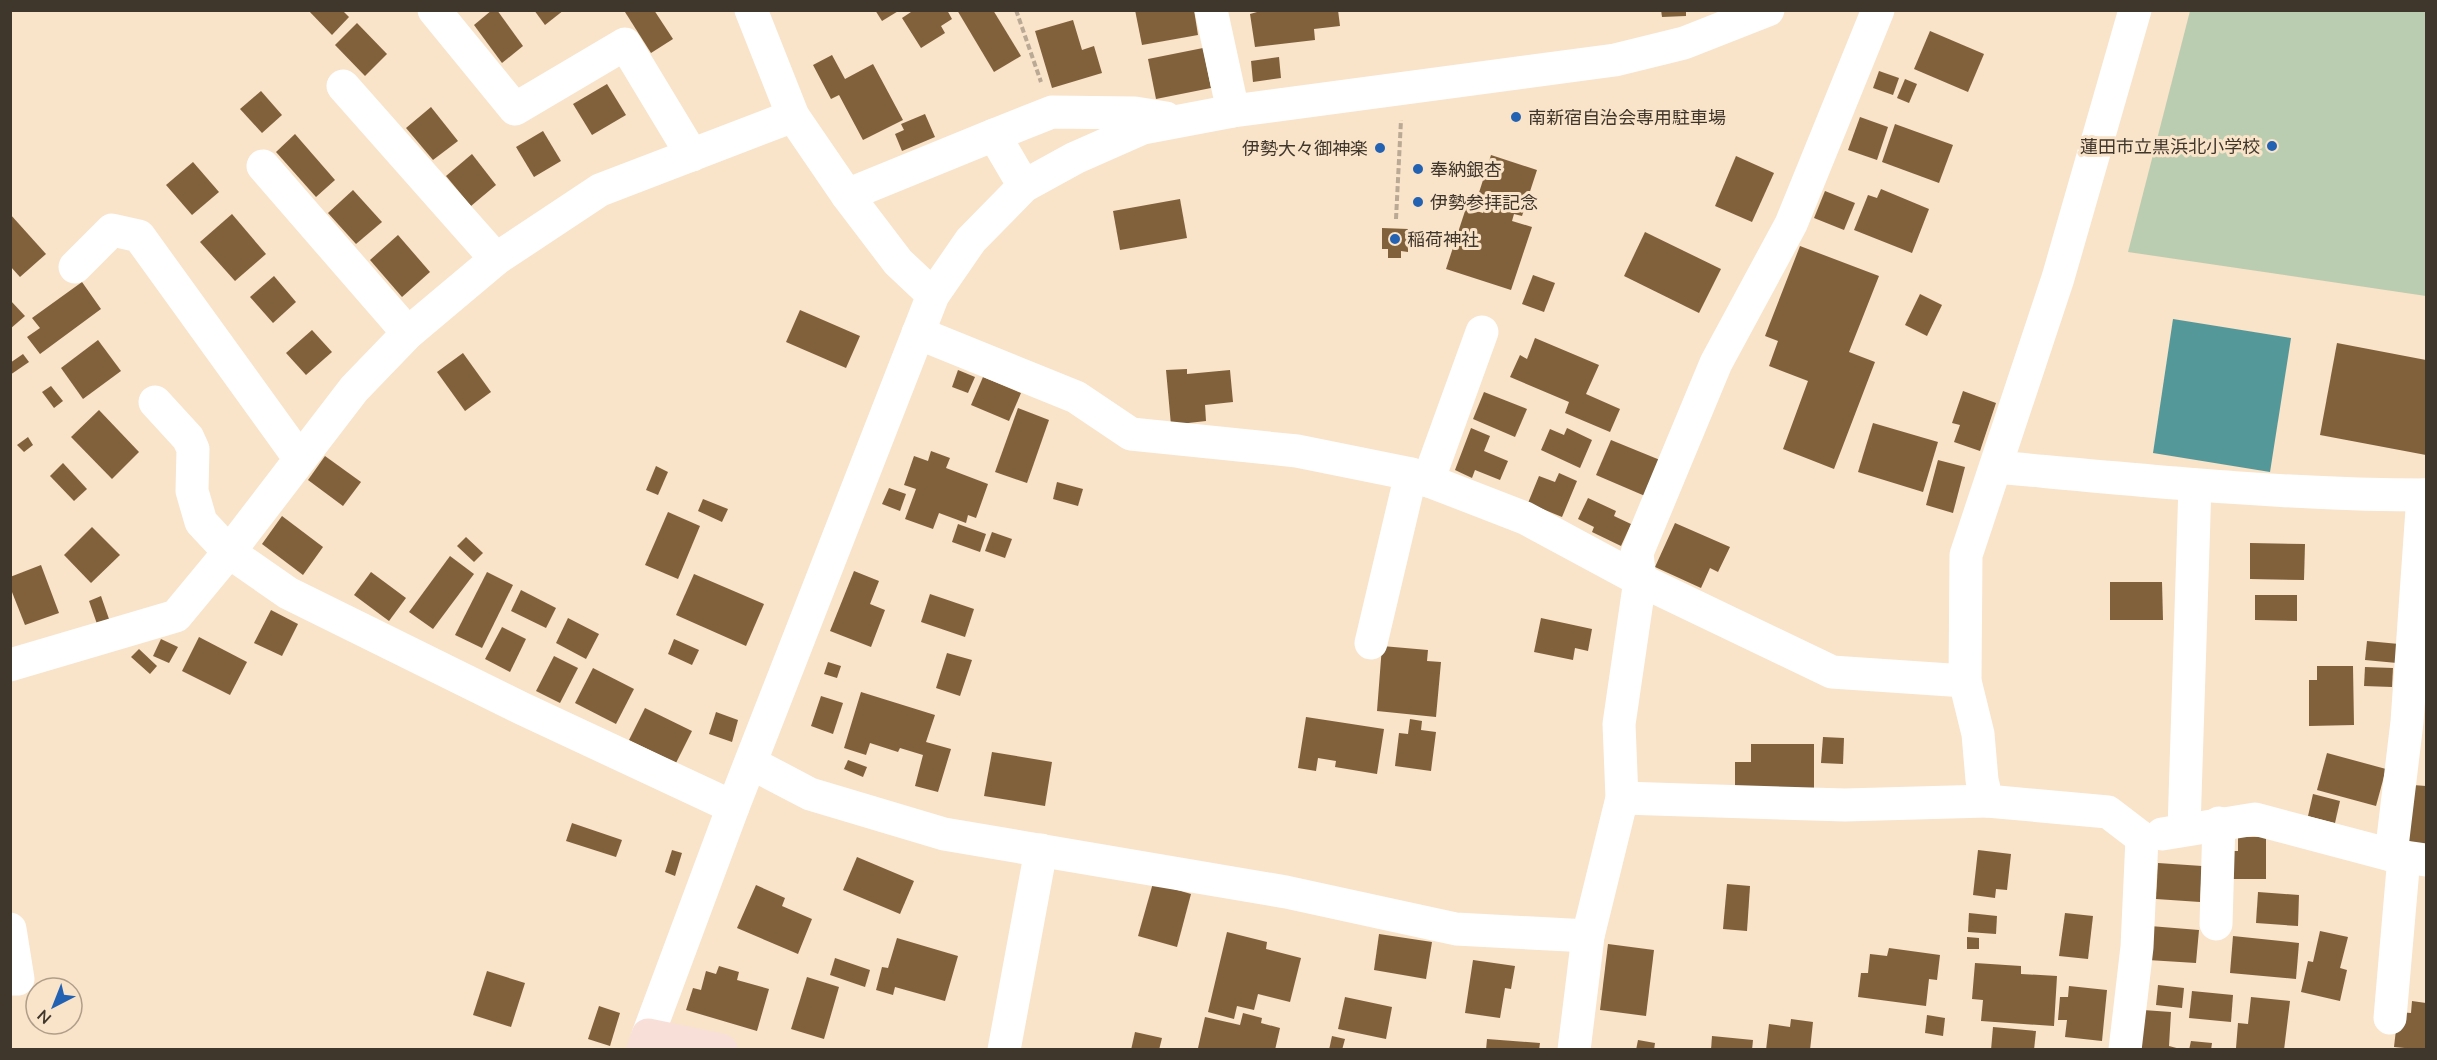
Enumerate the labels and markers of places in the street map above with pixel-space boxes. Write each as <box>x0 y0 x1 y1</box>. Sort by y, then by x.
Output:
place label: 南新宿自治会専用駐車場 <box>1528 106 1726 129</box>
marker: 南新宿自治会専用駐車場 <box>1509 110 1523 124</box>
place label: 蓮田市立黒浜北小学校 <box>2080 135 2260 158</box>
place label: 伊勢大々御神楽 <box>1242 137 1368 160</box>
marker: 蓮田市立黒浜北小学校 <box>2265 139 2279 153</box>
marker: 伊勢大々御神楽 <box>1373 141 1387 155</box>
place label: 奉納銀杏 <box>1430 158 1502 181</box>
marker: 奉納銀杏 <box>1411 162 1425 176</box>
place label: 伊勢参拝記念 <box>1430 191 1538 214</box>
marker: 伊勢参拝記念 <box>1411 195 1425 209</box>
place label: 稲荷神社 <box>1407 228 1479 251</box>
marker: 稲荷神社 <box>1388 232 1402 246</box>

